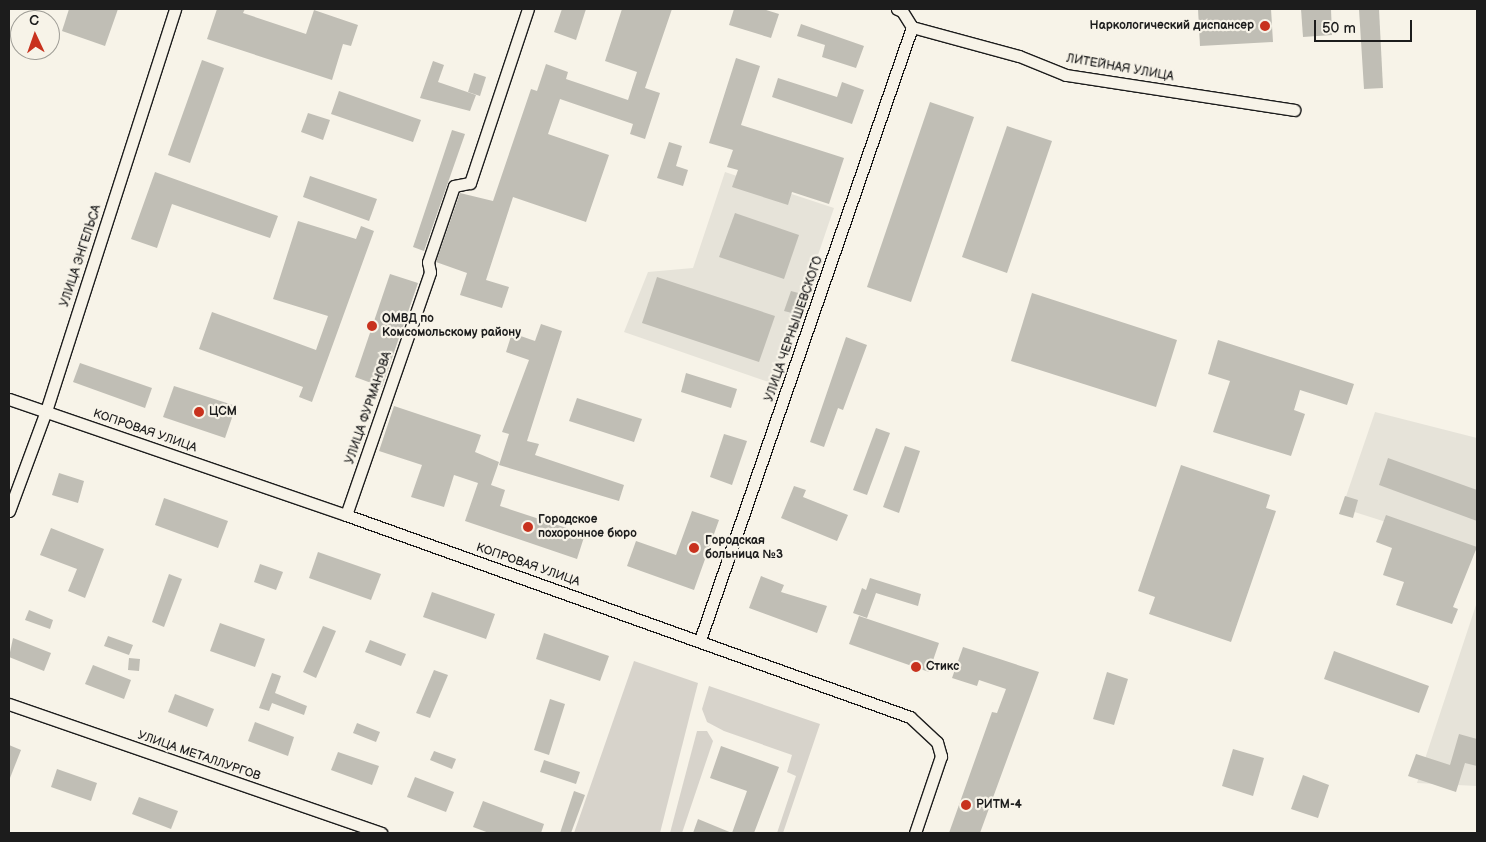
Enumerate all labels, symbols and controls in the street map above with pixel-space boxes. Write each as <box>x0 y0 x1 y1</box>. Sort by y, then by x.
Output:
north arrow <box>10 10 60 60</box>
scale bar <box>1316 10 1414 42</box>
text: С <box>29 12 40 29</box>
place label: Наркологический диспансер <box>1090 19 1254 33</box>
marker: Наркологический диспансер <box>1258 19 1272 33</box>
text: 50 m <box>1322 19 1356 38</box>
street label: ЛИТЕЙНАЯ УЛИЦА <box>1065 51 1175 85</box>
street label: УЛИЦА ЭНГЕЛЬСА <box>58 203 104 309</box>
street label: УЛИЦА ЧЕРНЫШЕВСКОГО <box>762 254 826 404</box>
place label: ОМВД по Комсомольскому району <box>382 312 521 340</box>
marker: ОМВД по Комсомольскому району <box>366 320 378 332</box>
street label: УЛИЦА ФУРМАНОВА <box>343 350 395 466</box>
place label: ЦСМ <box>209 405 237 419</box>
street label: КОПРОВАЯ УЛИЦА <box>91 406 199 456</box>
marker: ЦСМ <box>193 406 205 418</box>
place label: Городское похоронное бюро <box>538 513 637 541</box>
marker: Городское похоронное бюро <box>522 521 534 533</box>
place label: Городская больница №3 <box>705 534 783 562</box>
street label: КОПРОВАЯ УЛИЦА <box>474 540 582 590</box>
marker: Городская больница №3 <box>687 541 701 555</box>
place label: Стикс <box>926 660 959 674</box>
marker: Стикс <box>910 661 922 673</box>
street label: УЛИЦА МЕТАЛЛУРГОВ <box>136 728 262 784</box>
place label: РИТМ-4 <box>976 798 1022 812</box>
marker: РИТМ-4 <box>960 799 972 811</box>

